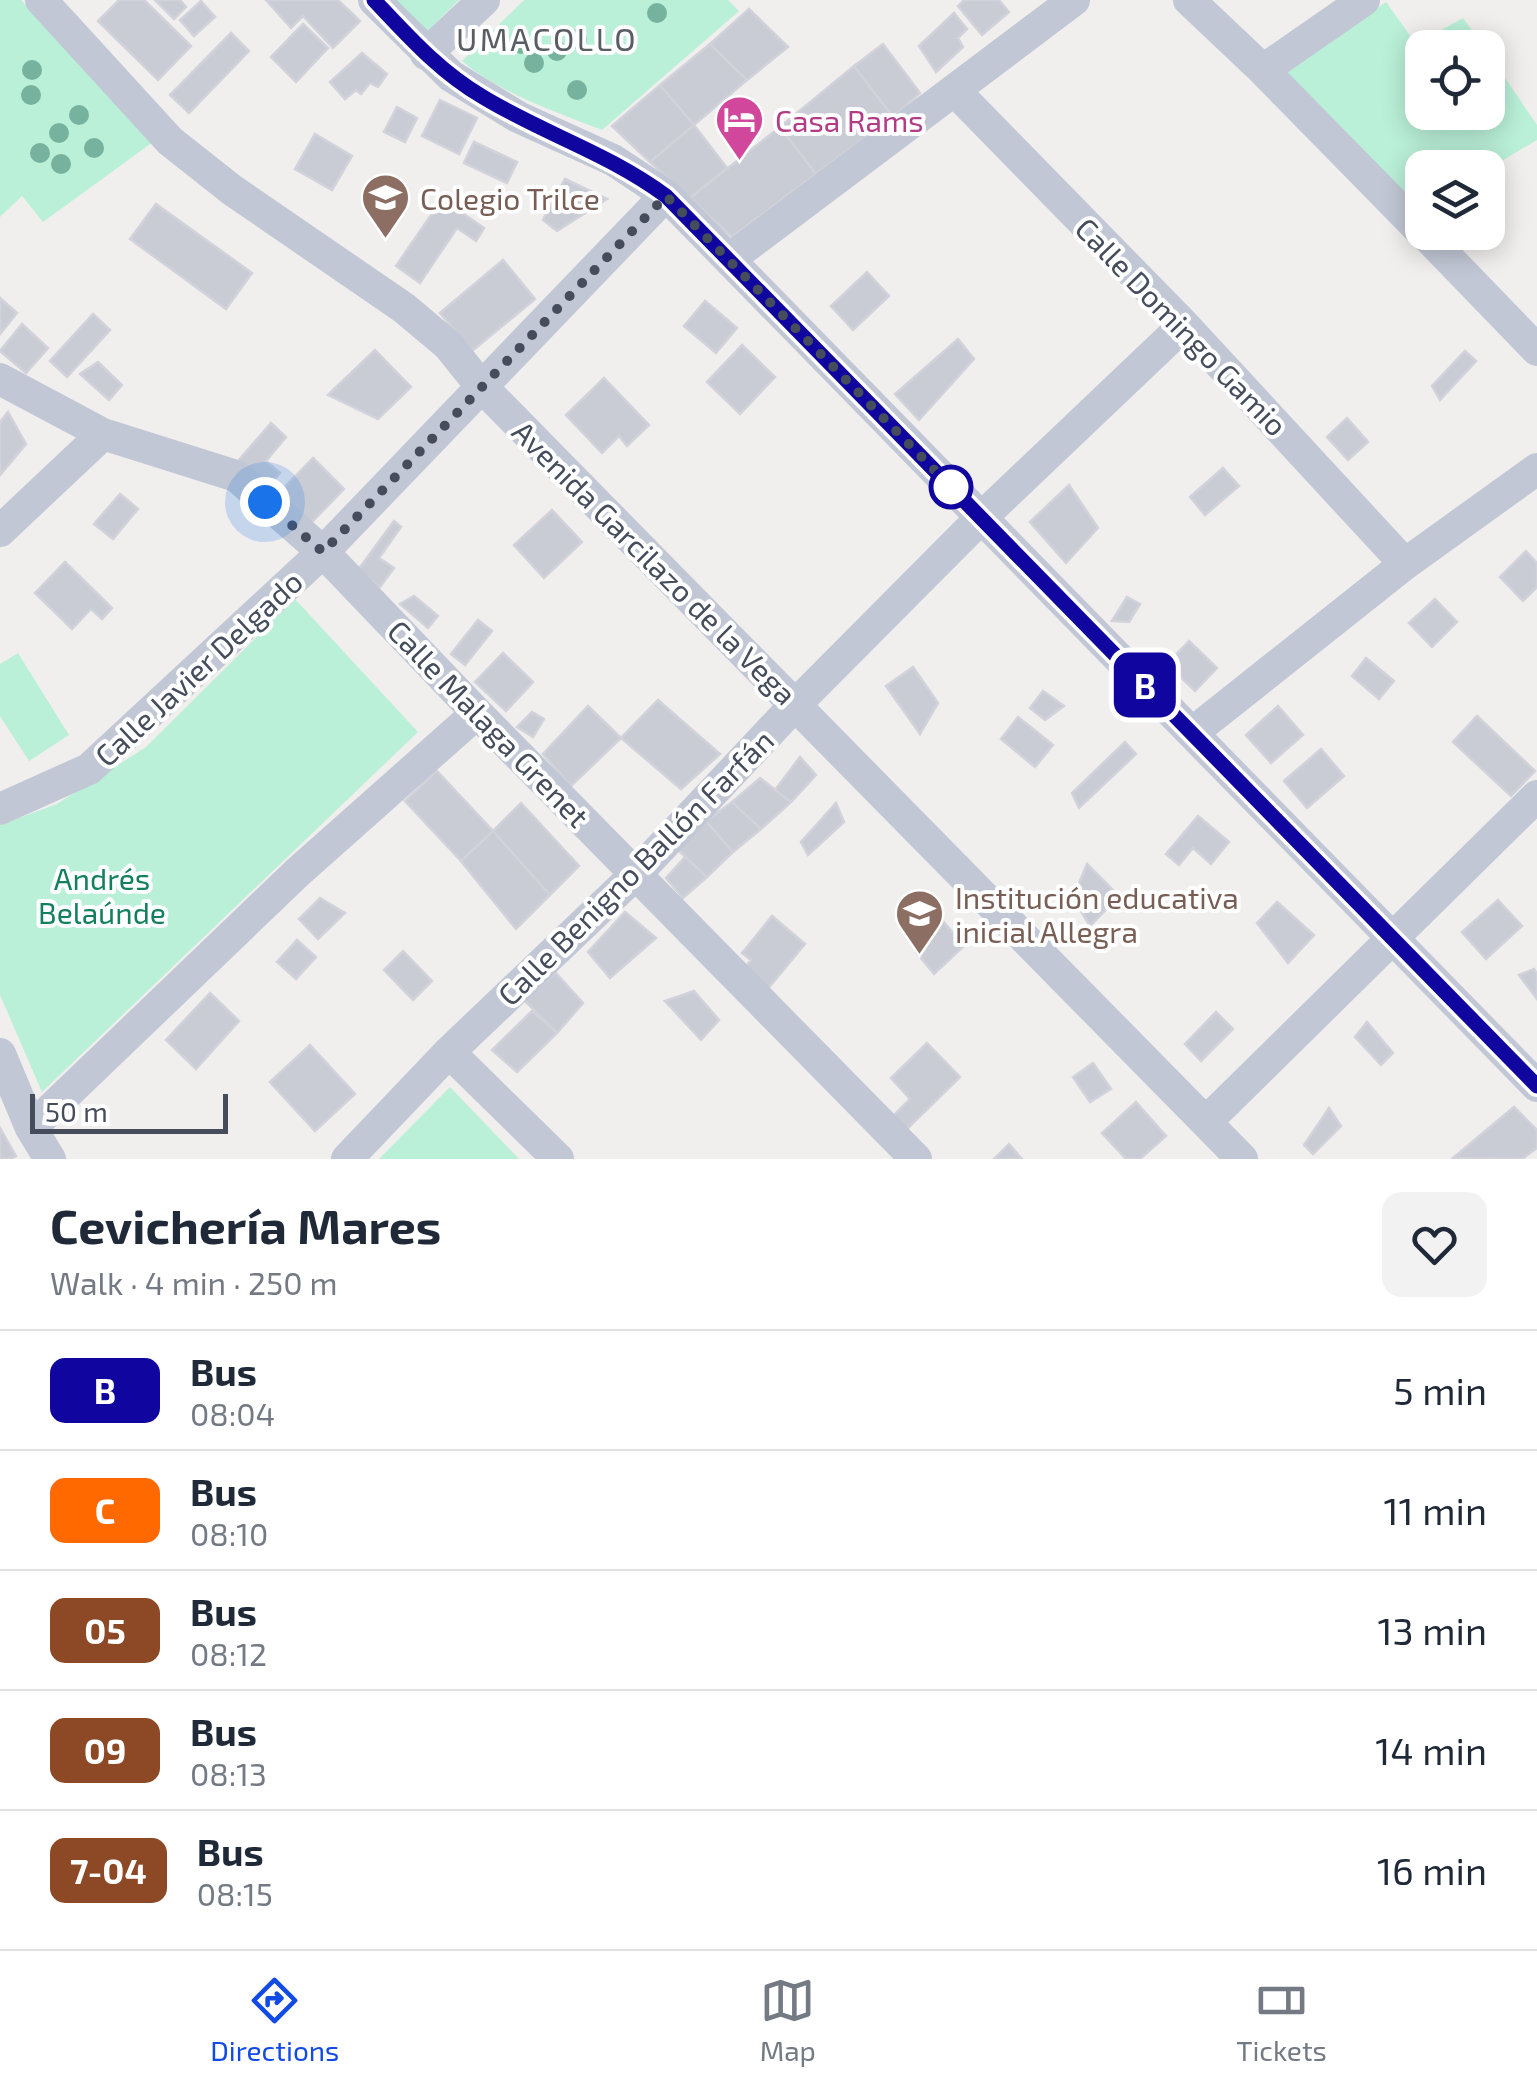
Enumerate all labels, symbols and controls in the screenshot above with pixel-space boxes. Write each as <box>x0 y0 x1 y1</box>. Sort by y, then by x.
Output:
district label: UMACOLLO <box>456 19 638 57</box>
map controls <box>1405 30 1505 250</box>
button: locate <box>1405 30 1505 130</box>
hotel icon: Casa Rams <box>714 94 766 162</box>
place label: Casa Rams <box>775 102 924 138</box>
button: layers <box>1405 150 1505 250</box>
school or university icon: Colegio Trilce <box>359 172 411 240</box>
place label: Colegio Trilce <box>420 180 600 216</box>
street label: Calle Domingo Gamio <box>1069 210 1295 442</box>
street label: Avenida Garcilazo de la Vega <box>506 413 804 711</box>
unlabelled marker <box>930 466 972 508</box>
your location <box>240 477 290 527</box>
street label: Calle Javier Delgado <box>87 563 309 773</box>
street label: Calle Malaga Grenet <box>381 612 597 834</box>
line badge: B <box>1112 652 1178 718</box>
text: B <box>1134 664 1156 706</box>
street label: Calle Benigno Ballón Farfán <box>490 722 780 1012</box>
park label: Andrés Belaúnde <box>38 860 166 930</box>
place label: Institución educativa inicial Allegra <box>955 879 1239 949</box>
school or university icon: Institución educativa inicial Allegra <box>894 888 946 956</box>
scale bar <box>30 1089 228 1134</box>
text: 50 m <box>45 1094 108 1128</box>
button: heart <box>1382 1192 1487 1297</box>
text: Cevichería Mares <box>50 1196 441 1254</box>
text: Walk · 4 min · 250 m <box>50 1263 338 1301</box>
text: Bus <box>190 1348 257 1394</box>
text: 5 min <box>1393 1367 1487 1413</box>
text: B <box>94 1369 116 1411</box>
text: 08:04 <box>190 1394 275 1432</box>
text: Bus <box>190 1468 257 1514</box>
text: 11 min <box>1383 1487 1487 1533</box>
text: C <box>95 1489 115 1531</box>
text: 08:10 <box>190 1514 268 1552</box>
text: Bus <box>190 1588 257 1634</box>
text: 13 min <box>1377 1607 1487 1653</box>
text: 05 <box>84 1609 126 1651</box>
text: 08:12 <box>190 1634 267 1672</box>
text: Bus <box>190 1708 257 1754</box>
text: 14 min <box>1375 1727 1487 1773</box>
text: 09 <box>84 1729 126 1771</box>
text: 08:13 <box>190 1754 267 1792</box>
text: Bus <box>197 1828 264 1874</box>
text: 16 min <box>1377 1847 1487 1893</box>
text: 7-04 <box>70 1849 147 1891</box>
text: 08:15 <box>197 1874 273 1912</box>
tab: Directions <box>210 1973 339 2067</box>
tab: Map <box>760 1973 816 2067</box>
tab: Tickets <box>1236 1973 1327 2067</box>

